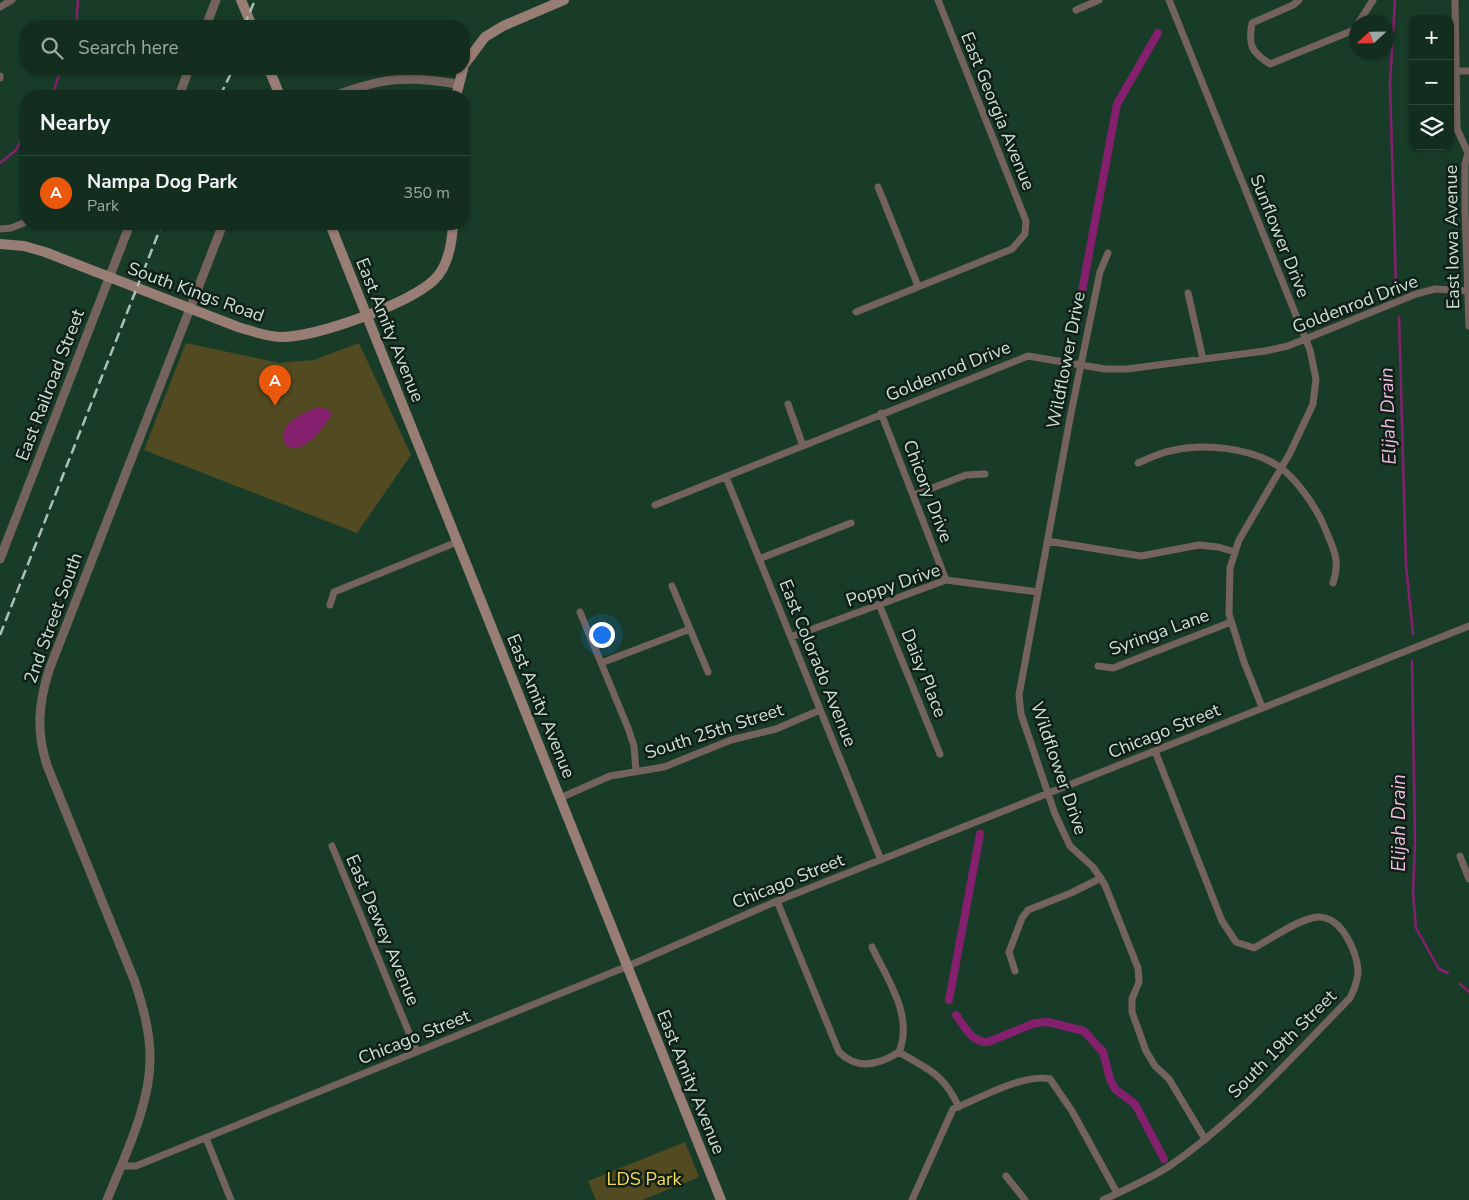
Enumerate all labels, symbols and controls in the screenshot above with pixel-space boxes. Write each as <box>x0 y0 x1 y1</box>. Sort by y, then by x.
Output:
north arrow <box>1349 15 1394 60</box>
map controls <box>1409 15 1454 150</box>
button: + <box>1409 15 1454 60</box>
search box <box>20 20 470 75</box>
street label: East Georgia Avenue <box>955 28 1041 194</box>
icon: search <box>38 34 66 62</box>
text: Search here <box>78 35 179 61</box>
button: − <box>1409 60 1454 105</box>
button: layers <box>1409 105 1454 150</box>
text: Nearby <box>40 109 110 137</box>
street label: East Iowa Avenue <box>1439 165 1465 309</box>
text: Nampa Dog Park <box>87 169 237 195</box>
street label: Sunflower Drive <box>1244 171 1316 301</box>
text: A <box>50 182 62 204</box>
text: 350 m <box>403 182 450 204</box>
text: Park <box>87 195 119 217</box>
street label: East Amity Avenue <box>350 254 430 406</box>
street label: South Kings Road <box>124 256 268 328</box>
street label: Goldenrod Drive <box>1289 269 1421 339</box>
street label: Wildflower Drive <box>1041 289 1091 431</box>
street label: East Railroad Street <box>10 305 90 464</box>
street label: Goldenrod Drive <box>882 335 1014 407</box>
pin: A <box>259 365 291 406</box>
water label: Elijah Drain <box>1373 367 1403 465</box>
street label: Chicory Drive <box>897 436 959 546</box>
street label: 2nd Street South <box>18 549 88 687</box>
street label: Poppy Drive <box>843 558 943 612</box>
street label: East Colorado Avenue <box>773 576 863 750</box>
street label: Syringa Lane <box>1106 603 1212 661</box>
your location <box>589 622 615 648</box>
street label: Daisy Place <box>895 625 953 721</box>
street label: East Amity Avenue <box>501 630 581 782</box>
street label: South 25th Street <box>642 697 787 765</box>
street label: Chicago Street <box>1105 697 1224 764</box>
street label: Wildflower Drive <box>1025 698 1093 838</box>
water label: Elijah Drain <box>1386 774 1412 872</box>
street label: Chicago Street <box>729 847 848 914</box>
street label: East Dewey Avenue <box>340 851 426 1009</box>
street label: South 19th Street <box>1223 984 1342 1103</box>
street label: Chicago Street <box>355 1003 474 1070</box>
street label: East Amity Avenue <box>651 1006 731 1158</box>
park label: LDS Park <box>607 1167 682 1191</box>

